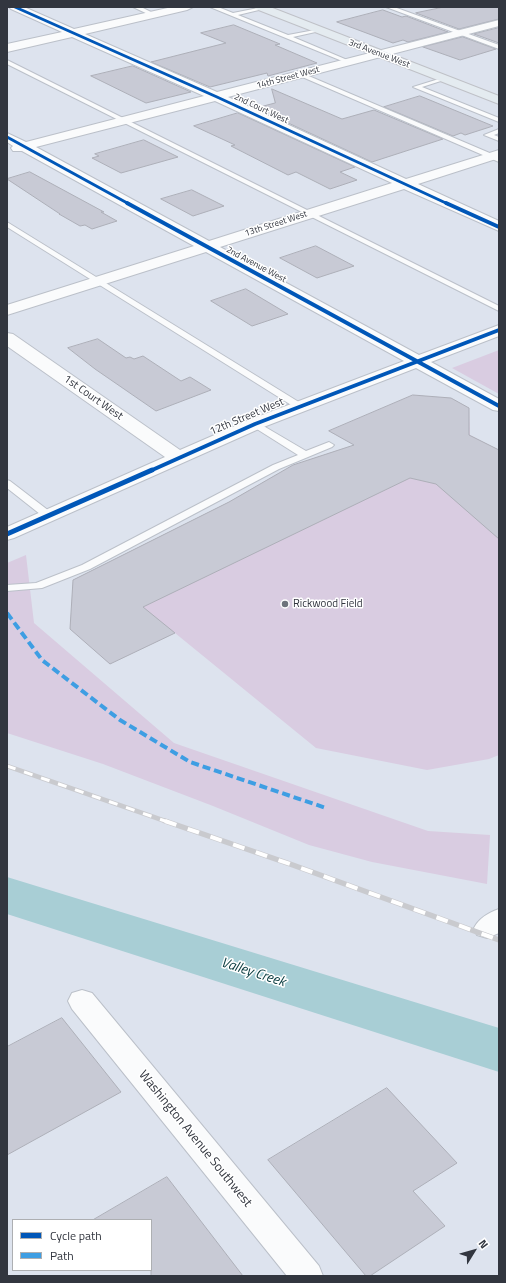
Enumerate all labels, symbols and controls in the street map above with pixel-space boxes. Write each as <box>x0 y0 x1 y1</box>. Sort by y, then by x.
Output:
street label: 3rd Avenue West <box>347 37 411 71</box>
street label: 14th Street West <box>255 64 321 92</box>
street label: 2nd Court West <box>232 92 290 126</box>
street label: 13th Street West <box>243 209 309 239</box>
street label: 2nd Avenue West <box>224 245 288 285</box>
street label: 1st Court West <box>61 373 125 423</box>
street label: 12th Street West <box>208 395 286 439</box>
place label: Rickwood Field <box>293 597 363 611</box>
marker: Rickwood Field <box>280 599 290 609</box>
water label: Valley Creek <box>219 955 287 991</box>
street label: Washington Avenue Southwest <box>135 1067 255 1211</box>
legend <box>12 1219 152 1271</box>
text: Cycle path <box>50 1226 102 1245</box>
north arrow <box>454 1231 494 1271</box>
text: N <box>475 1236 492 1252</box>
text: Path <box>50 1246 74 1265</box>

